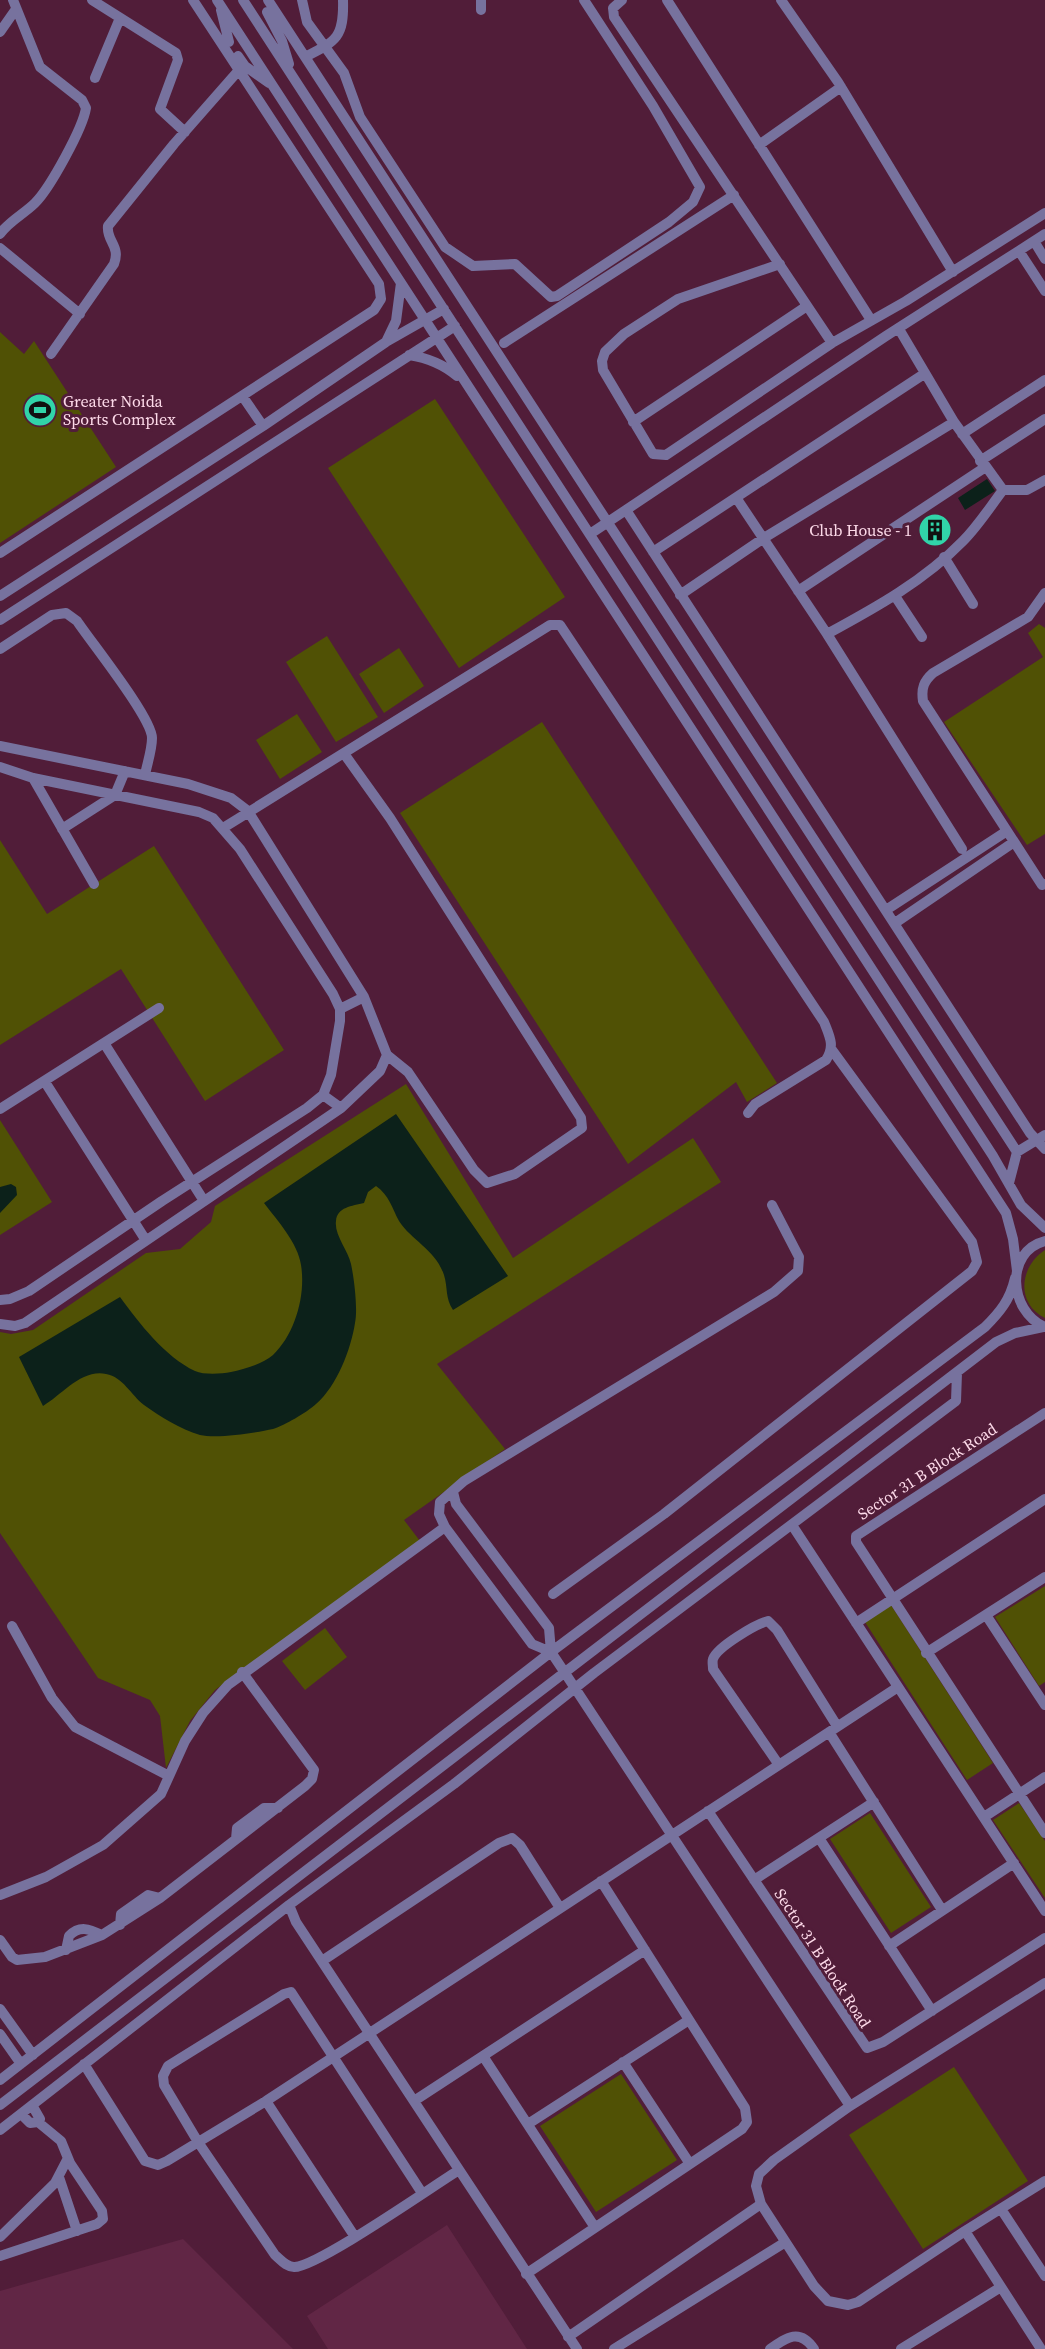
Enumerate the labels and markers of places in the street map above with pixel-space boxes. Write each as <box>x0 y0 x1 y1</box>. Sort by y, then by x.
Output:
place label: Greater Noida Sports Complex <box>63 390 176 430</box>
sports icon: Greater Noida Sports Complex <box>22 392 58 428</box>
building icon: Club House - 1 <box>917 512 953 548</box>
place label: Club House - 1 <box>809 519 912 541</box>

